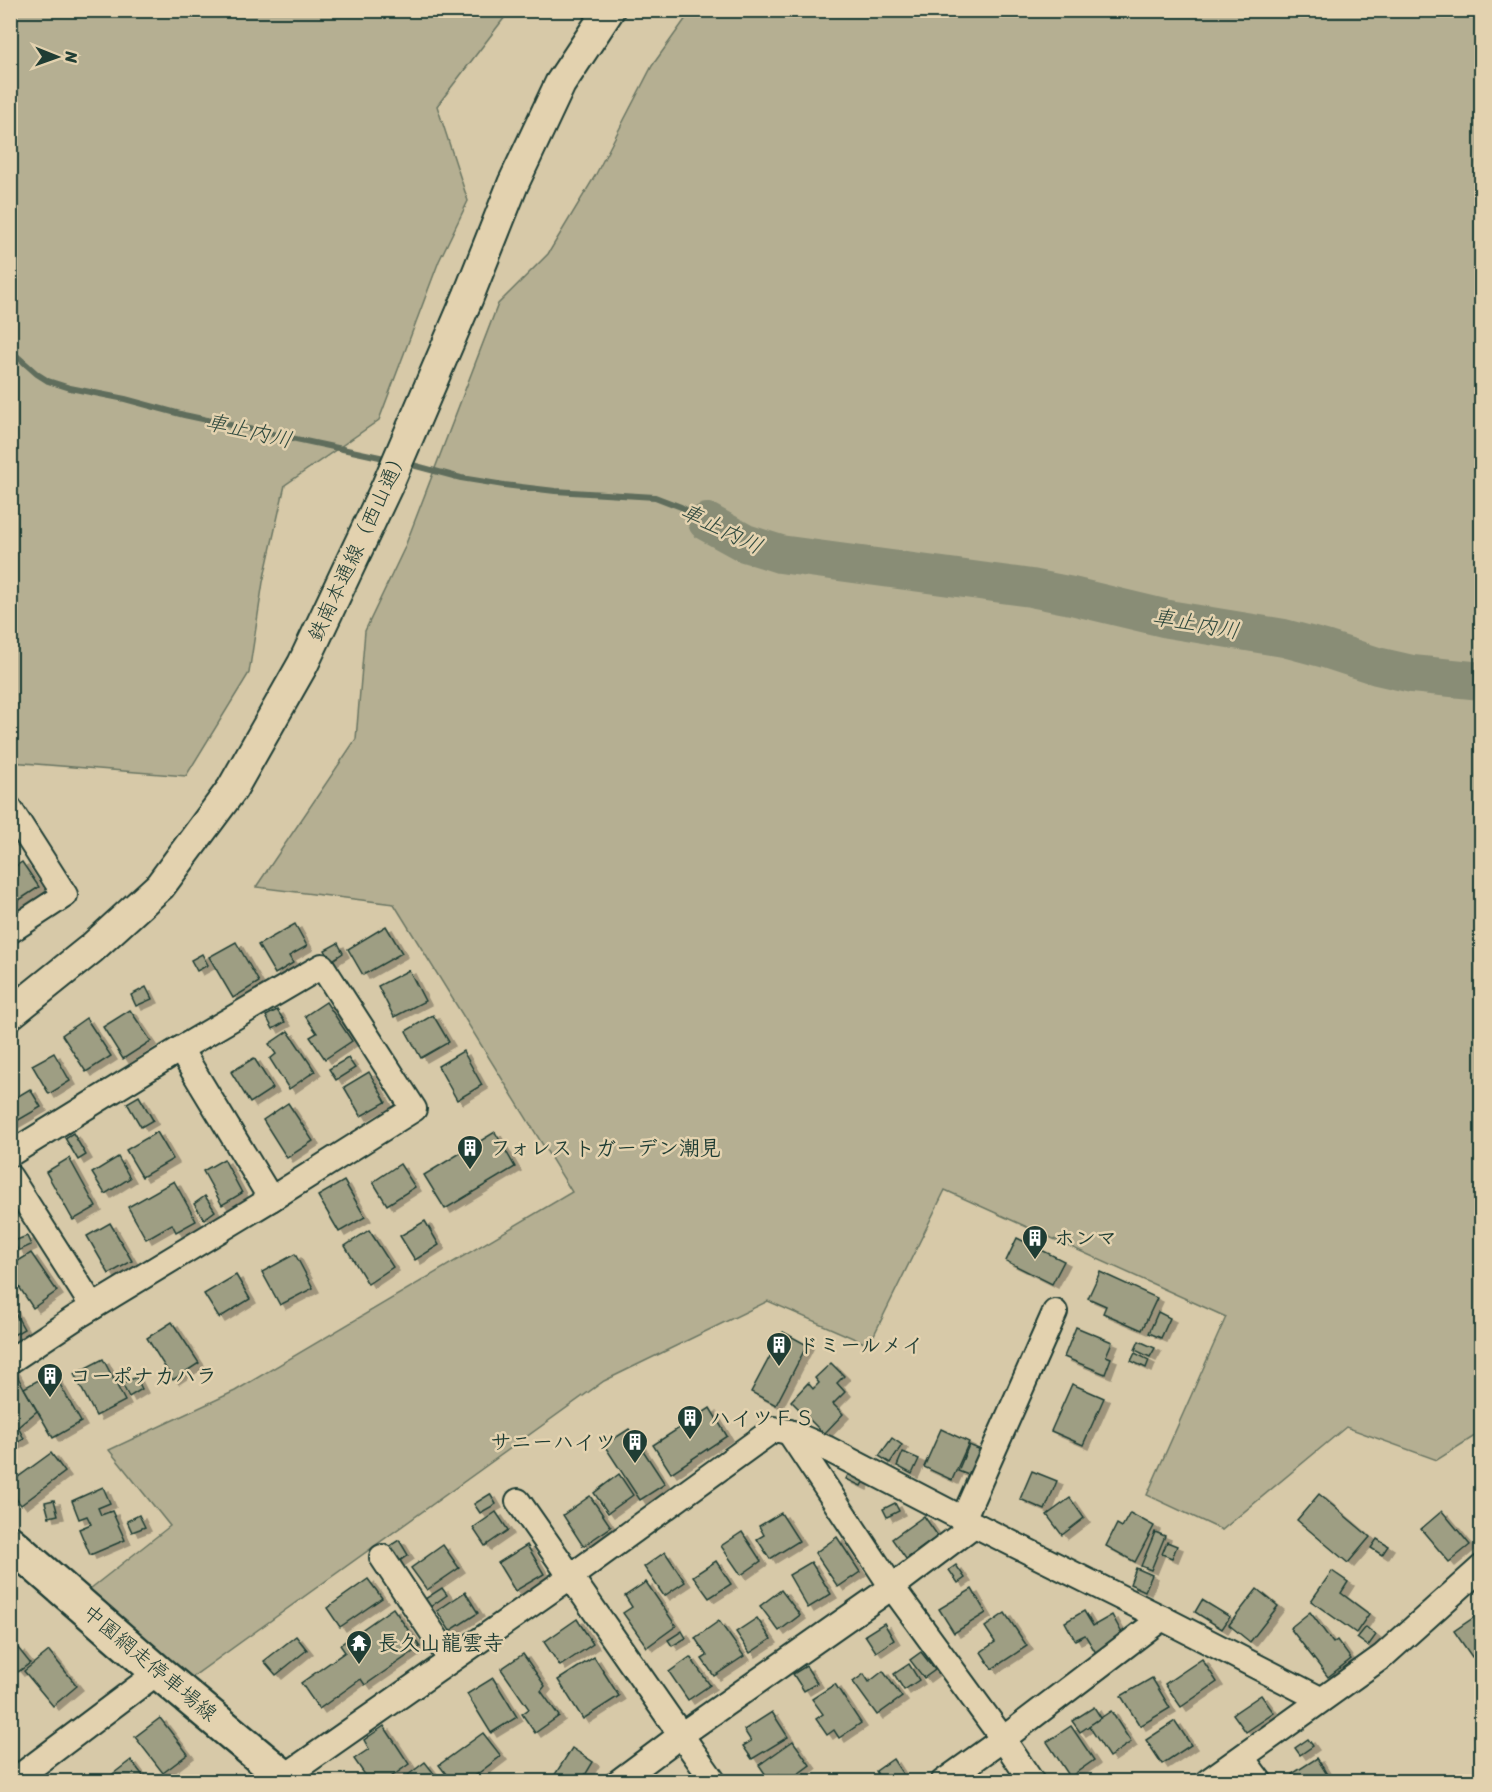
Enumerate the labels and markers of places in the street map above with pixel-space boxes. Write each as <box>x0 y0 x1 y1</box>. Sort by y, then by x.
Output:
place label: フォレストガーデン潮見 <box>490 1129 721 1167</box>
building icon: フォレストガーデン潮見 <box>455 1133 485 1171</box>
place label: ホンマ <box>1054 1219 1117 1257</box>
building icon: ホンマ <box>1020 1223 1050 1261</box>
place label: ドミールメイ <box>798 1326 923 1364</box>
building icon: ドミールメイ <box>764 1330 794 1368</box>
place label: コーポナカハラ <box>70 1357 217 1395</box>
building icon: コーポナカハラ <box>35 1361 65 1399</box>
place label: ハイツＦＳ <box>710 1399 815 1437</box>
building icon: ハイツＦＳ <box>675 1403 705 1441</box>
place label: サニーハイツ <box>490 1423 616 1461</box>
building icon: サニーハイツ <box>620 1427 650 1465</box>
place label: 長久山龍雲寺 <box>378 1624 504 1662</box>
temple icon: 長久山龍雲寺 <box>344 1628 374 1666</box>

